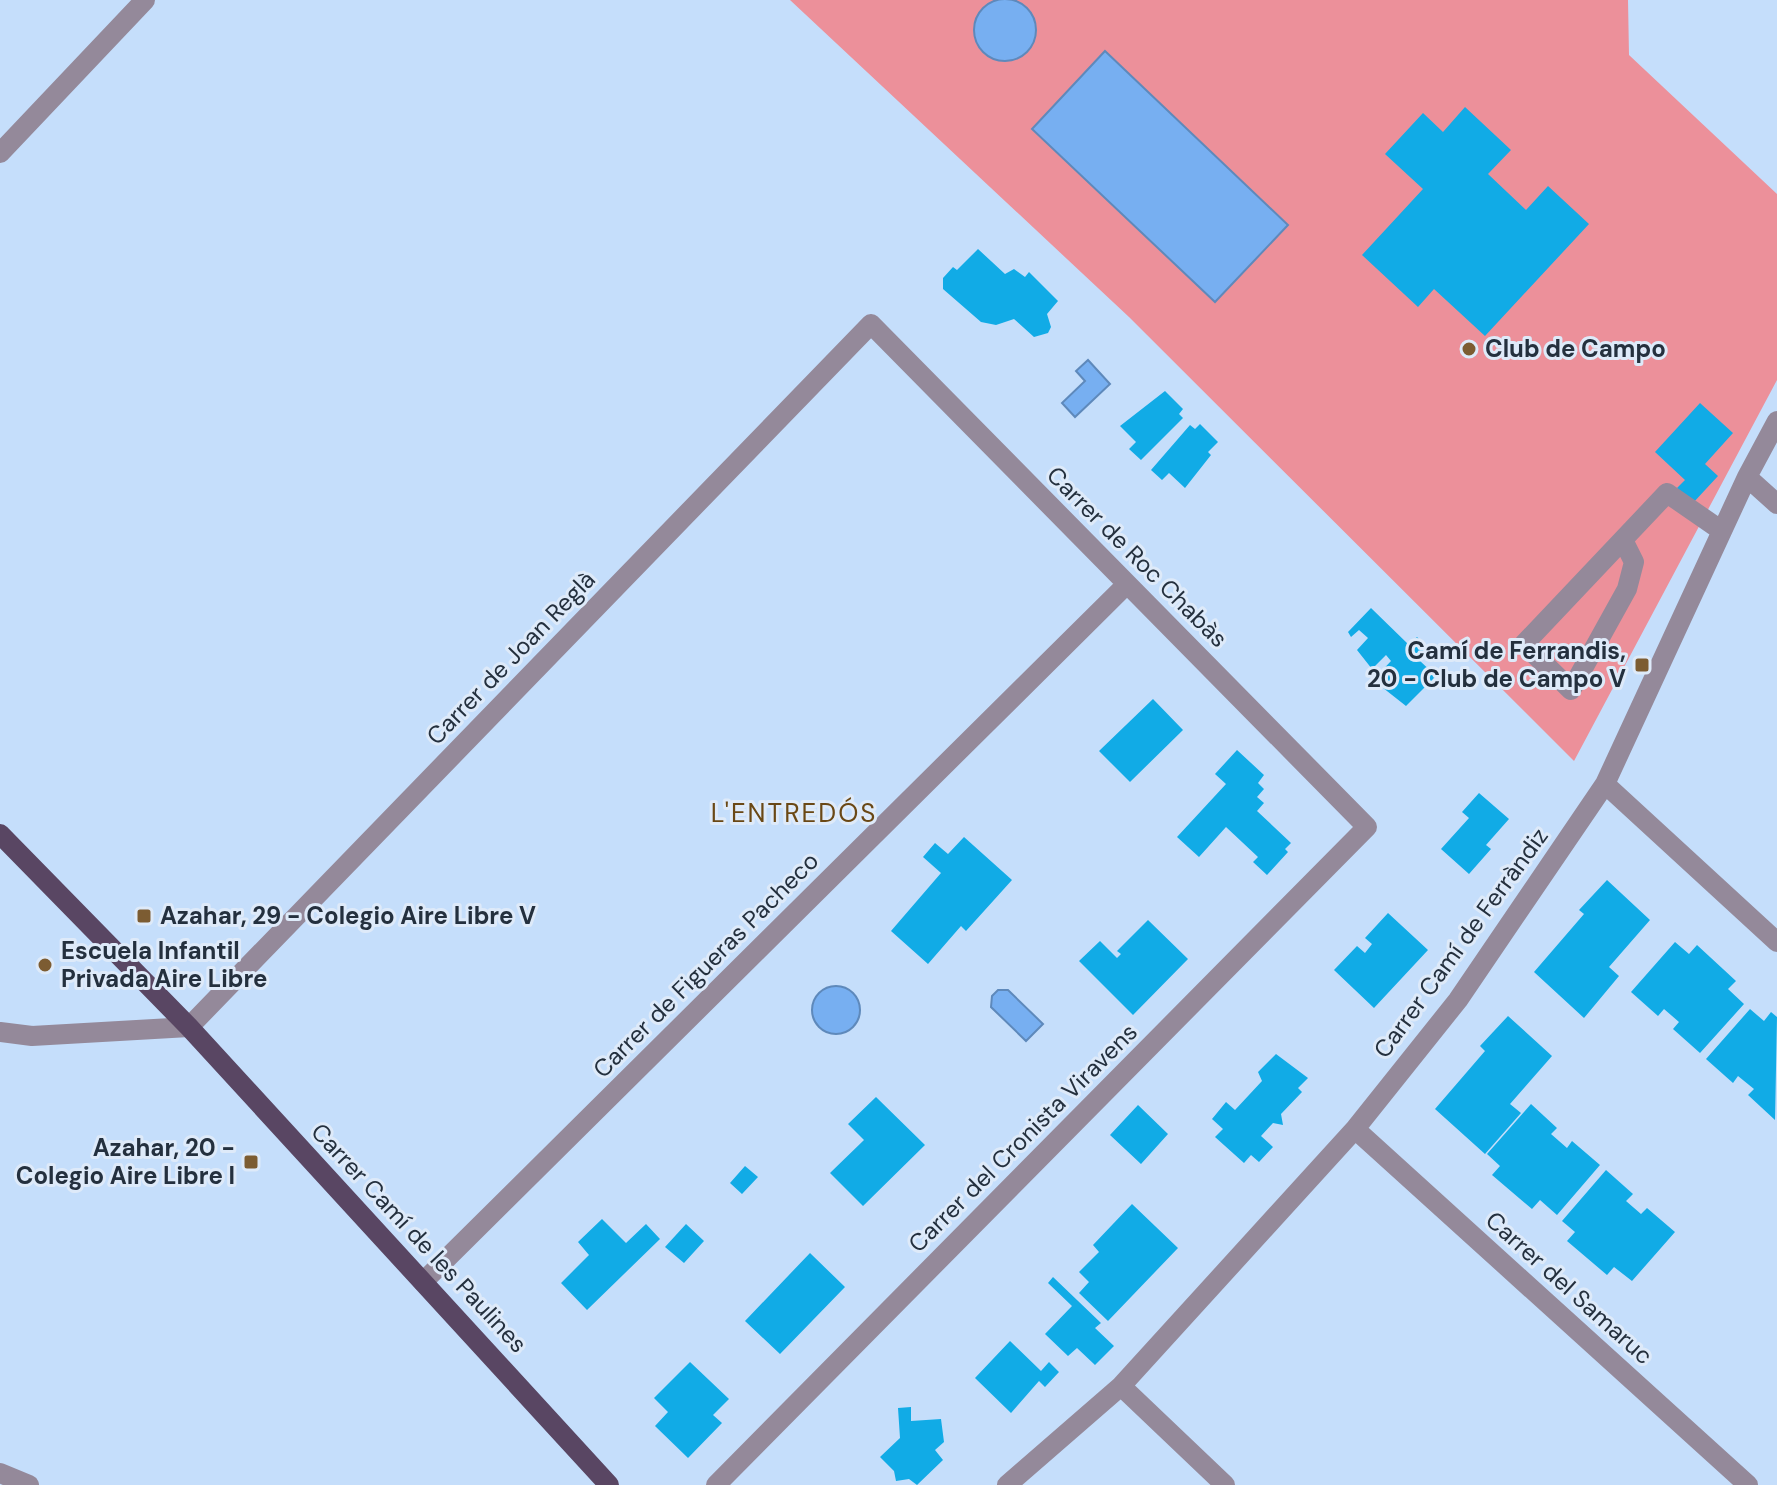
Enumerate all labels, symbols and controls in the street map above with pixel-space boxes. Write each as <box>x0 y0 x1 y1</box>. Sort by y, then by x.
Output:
place label: Club de Campo <box>1485 333 1666 364</box>
marker: Club de Campo <box>1460 340 1478 358</box>
street label: Carrer de Roc Chabàs <box>1040 460 1234 654</box>
street label: Carrer de Joan Reglà <box>420 564 602 751</box>
place label: Camí de Ferrandis, 20 - Club de Campo V <box>1367 635 1626 694</box>
marker: Camí de Ferrandis, 20 - Club de Campo V <box>1633 656 1651 674</box>
district label: L'ENTREDÓS <box>711 796 877 830</box>
street label: Carrer Camí de Ferràndiz <box>1367 821 1555 1064</box>
street label: Carrer de Figueras Pacheco <box>586 845 825 1084</box>
place label: Azahar, 29 - Colegio Aire Libre V <box>160 900 536 931</box>
marker: Azahar, 29 - Colegio Aire Libre V <box>135 907 153 925</box>
place label: Escuela Infantil Privada Aire Libre <box>61 935 268 994</box>
marker: Escuela Infantil Privada Aire Libre <box>36 956 54 974</box>
street label: Carrer del Cronista Viravens <box>902 1017 1144 1259</box>
street label: Carrer Camí de les Paulines <box>305 1116 534 1359</box>
place label: Azahar, 20 - Colegio Aire Libre I <box>16 1132 235 1191</box>
marker: Azahar, 20 - Colegio Aire Libre I <box>242 1153 260 1171</box>
street label: Carrer del Samaruc <box>1479 1204 1659 1371</box>

